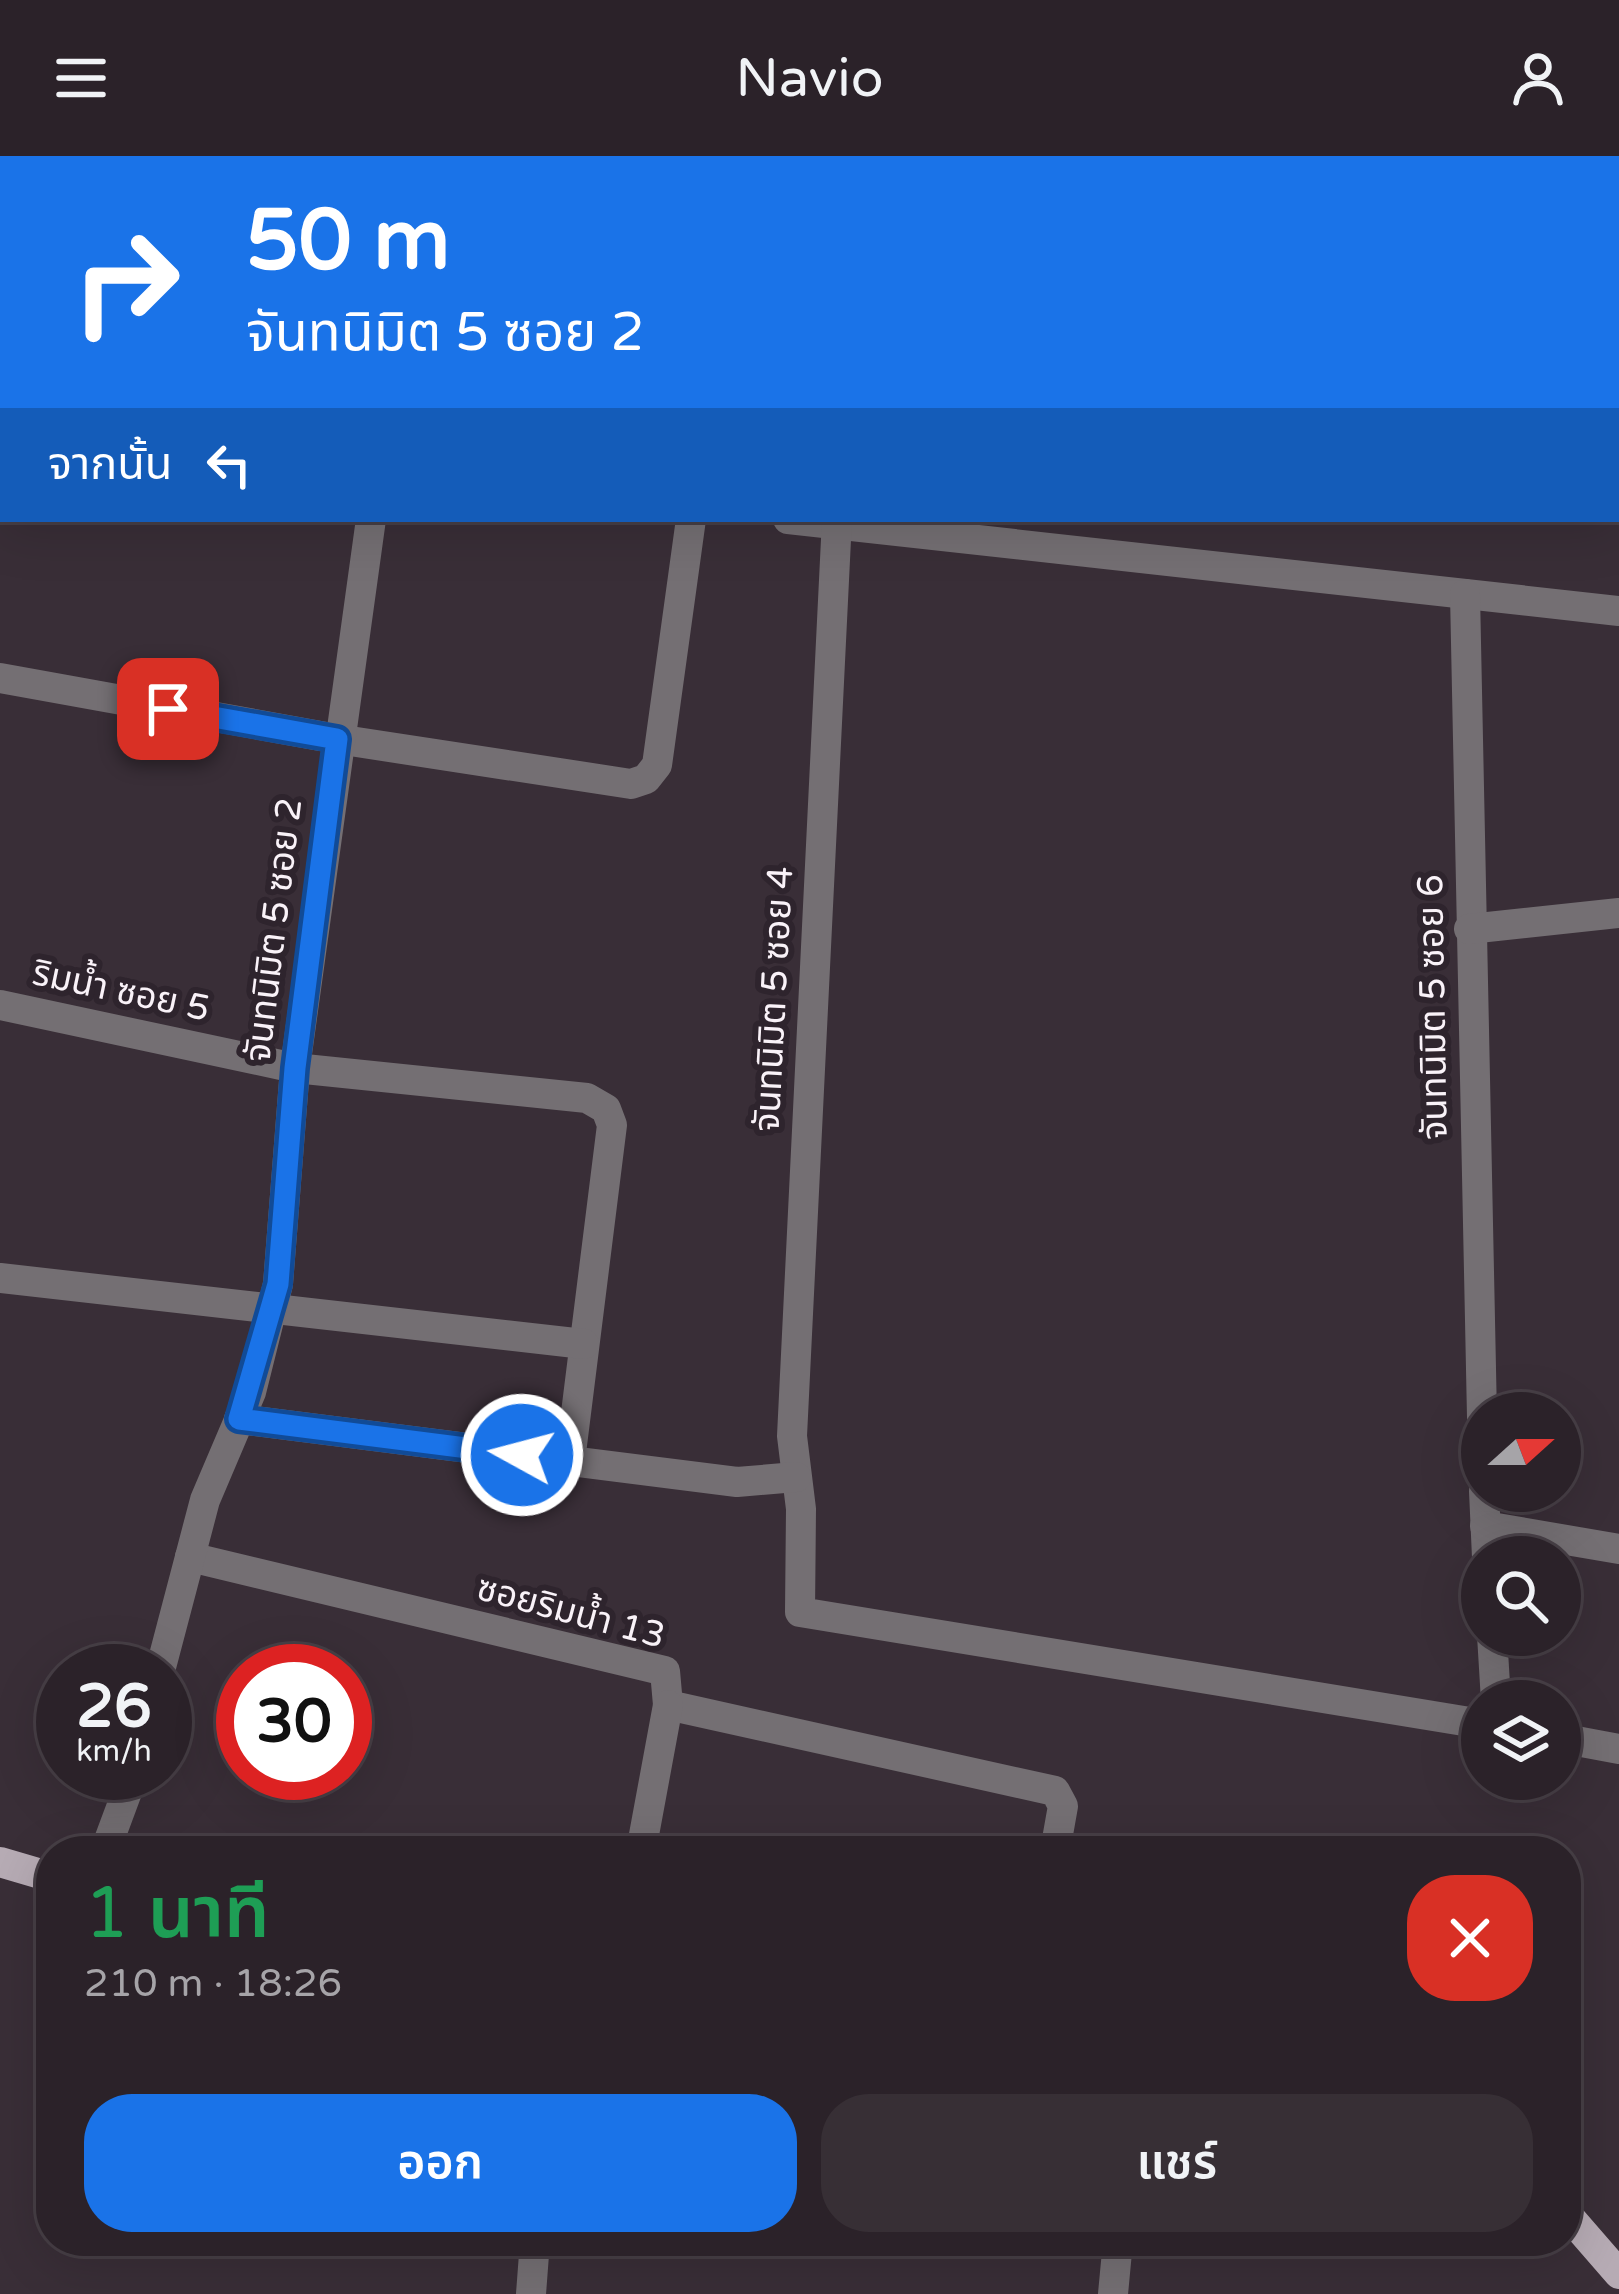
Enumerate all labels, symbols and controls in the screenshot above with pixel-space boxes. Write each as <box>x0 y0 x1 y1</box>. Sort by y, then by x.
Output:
icon: menu <box>48 45 114 111</box>
icon: person <box>1505 45 1571 111</box>
text: Navio <box>735 46 884 111</box>
text: 50 m <box>246 191 450 292</box>
icon: right <box>48 204 204 360</box>
text: จันทนิมิต 5 ซอย 2 <box>246 300 644 365</box>
icon: left <box>196 432 262 498</box>
text: จากนั้น <box>48 438 172 492</box>
pin <box>117 658 219 760</box>
icon: arrive <box>135 676 201 742</box>
street label: จันทนิมิต 5 ซอย 2 <box>236 796 312 1064</box>
street label: จันทนิมิต 5 ซอย 4 <box>746 865 802 1133</box>
street label: จันทนิมิต 5 ซอย 6 <box>1409 874 1457 1140</box>
street label: ริมน้ำ ซอย 5 <box>29 947 214 1031</box>
position arrow <box>459 1392 585 1518</box>
north arrow <box>1461 1392 1581 1512</box>
map controls <box>1461 1392 1581 1800</box>
button: search <box>1461 1536 1581 1656</box>
street label: ซอยริมน้ำ 13 <box>472 1562 671 1658</box>
speed limit sign: 30 <box>216 1644 372 1800</box>
text: 26 <box>76 1671 152 1743</box>
button: layers <box>1461 1680 1581 1800</box>
text: km/h <box>76 1733 152 1770</box>
text: 1 นาที <box>84 1871 270 1958</box>
button: close <box>1407 1875 1533 2001</box>
text: 210 m · 18:26 <box>84 1960 342 2007</box>
button: ออก <box>84 2094 797 2232</box>
button: แชร์ <box>821 2094 1533 2232</box>

